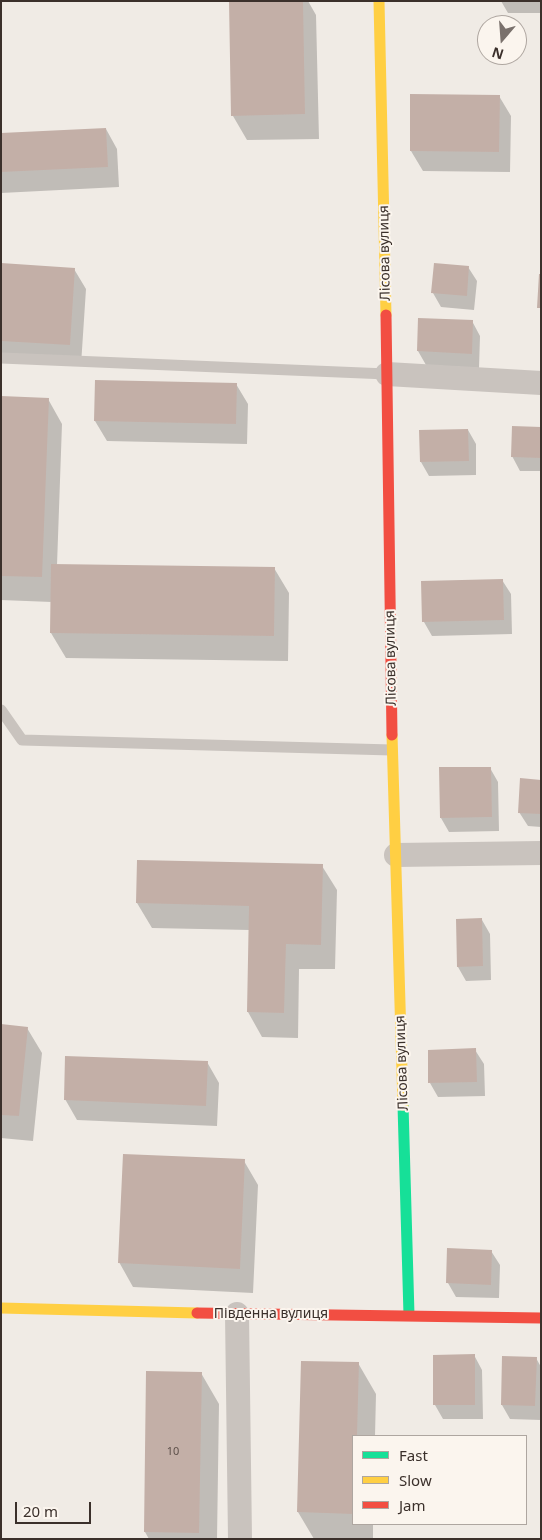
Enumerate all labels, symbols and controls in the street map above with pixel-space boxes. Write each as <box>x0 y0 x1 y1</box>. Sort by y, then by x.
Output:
north arrow <box>477 15 527 65</box>
text: N <box>489 43 506 65</box>
street label: Лісова вулиця <box>376 205 394 301</box>
street label: Лісова вулиця <box>382 610 400 706</box>
street label: Лісова вулиця <box>392 1015 412 1111</box>
street label: Південна вулиця <box>214 1306 328 1322</box>
legend <box>352 1435 527 1525</box>
house number: 10 <box>167 1445 179 1459</box>
text: Fast <box>399 1445 428 1465</box>
text: Slow <box>399 1470 432 1490</box>
scale bar <box>18 1492 94 1524</box>
text: Jam <box>399 1495 426 1515</box>
text: 20 m <box>23 1501 58 1521</box>

